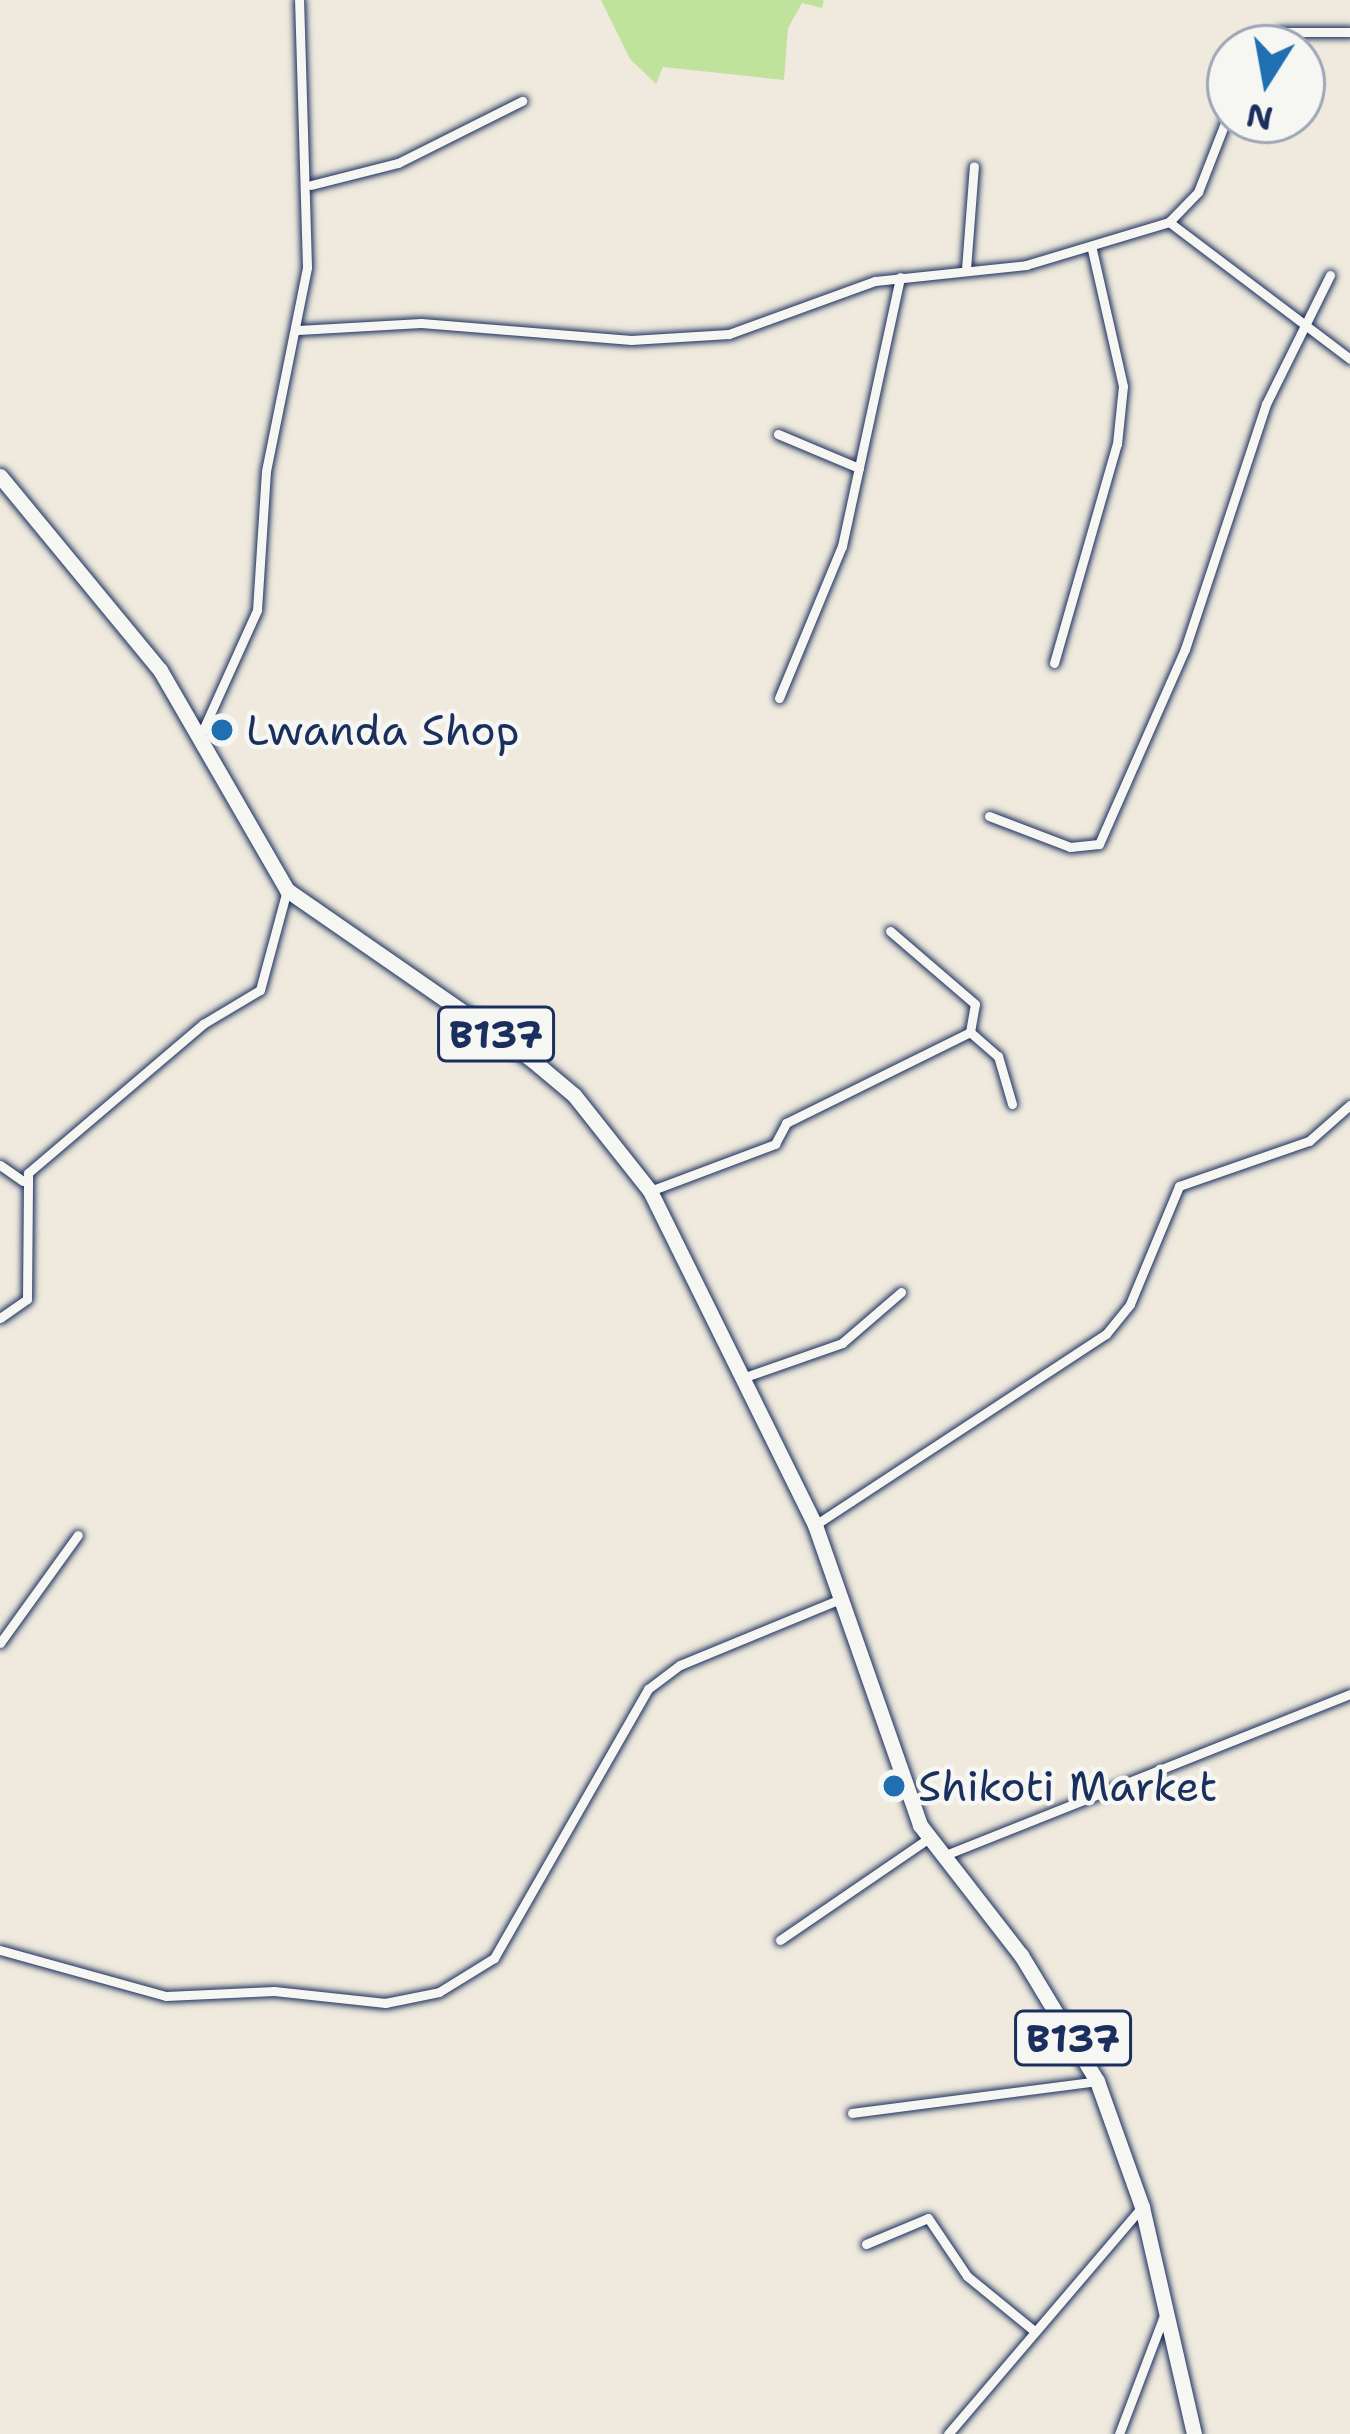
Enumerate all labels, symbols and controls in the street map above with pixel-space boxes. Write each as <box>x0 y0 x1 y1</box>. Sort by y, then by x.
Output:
north arrow <box>1206 24 1326 144</box>
text: N <box>1242 92 1277 141</box>
place label: Lwanda Shop <box>246 705 520 755</box>
marker: Lwanda Shop <box>209 717 235 743</box>
road number: B137 <box>436 1001 556 1067</box>
place label: Shikoti Market <box>918 1761 1217 1811</box>
marker: Shikoti Market <box>881 1773 907 1799</box>
road number: B137 <box>1013 2005 1133 2071</box>

